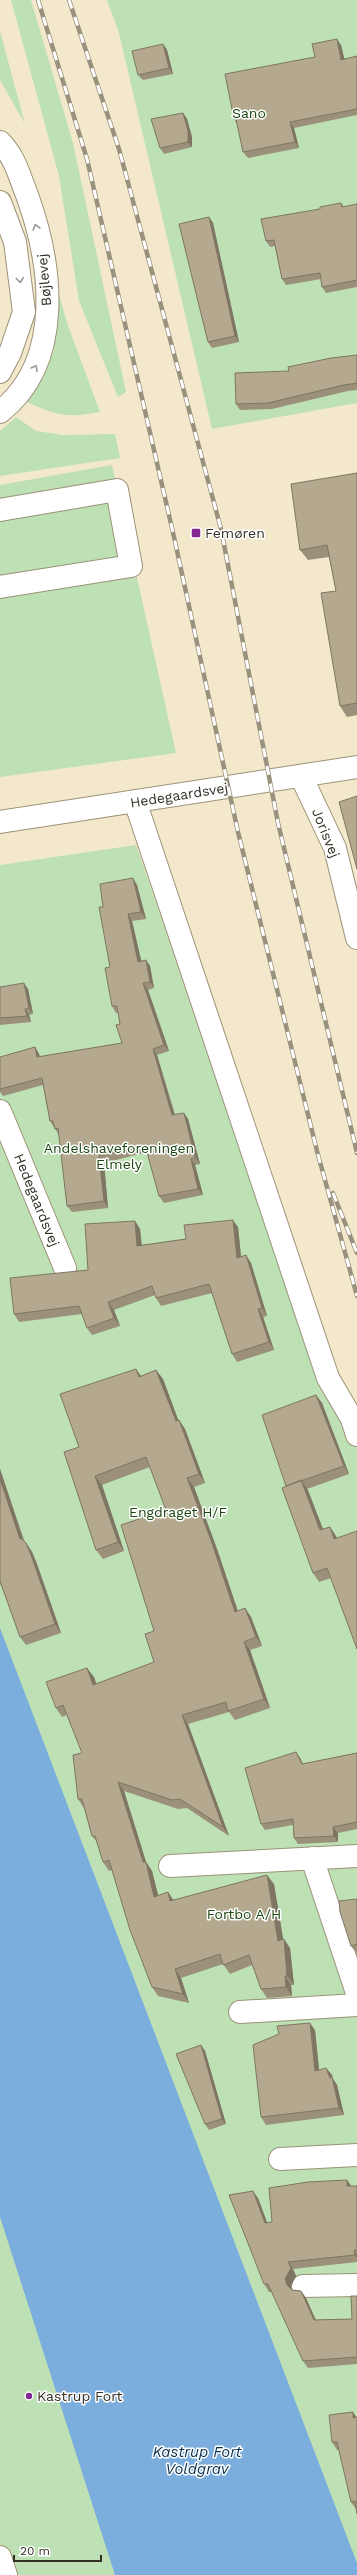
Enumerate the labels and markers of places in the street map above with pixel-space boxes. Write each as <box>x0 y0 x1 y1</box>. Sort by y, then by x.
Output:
place label: Femøren <box>205 525 265 541</box>
marker: Femøren <box>190 527 202 539</box>
place label: Kastrup Fort <box>37 2388 123 2404</box>
marker: Kastrup Fort <box>24 2391 34 2401</box>

